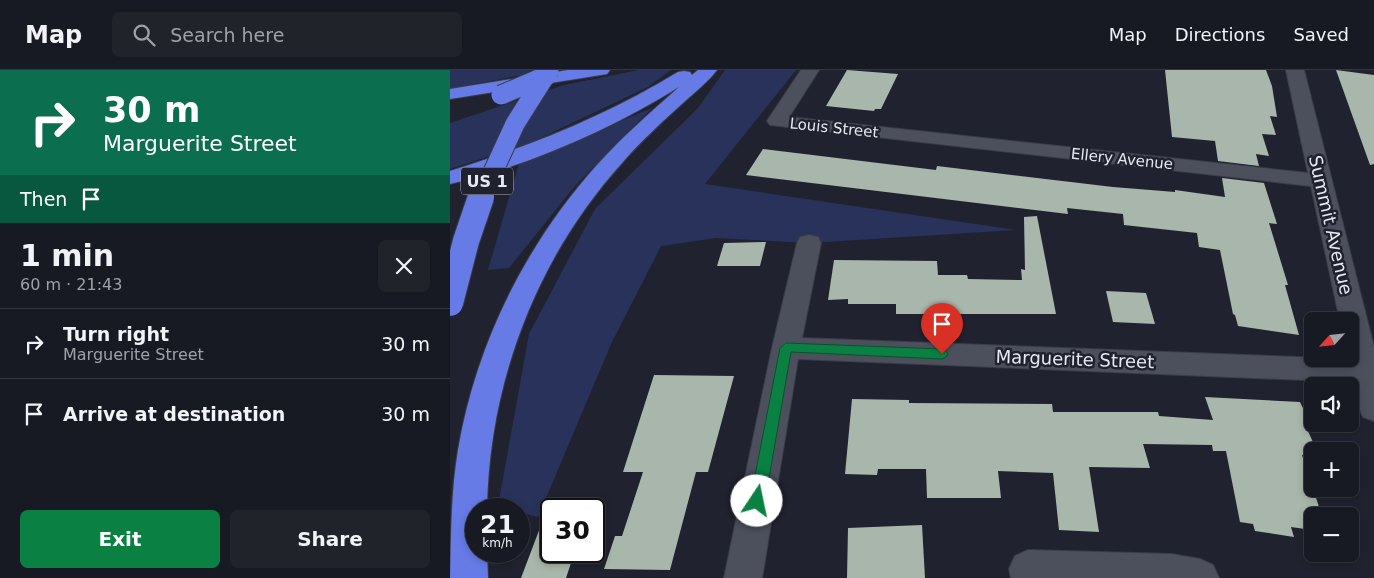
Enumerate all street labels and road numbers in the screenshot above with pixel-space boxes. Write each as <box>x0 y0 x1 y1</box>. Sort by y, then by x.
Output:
street label: Louis Street <box>789 114 879 142</box>
street label: Ellery Avenue <box>1070 145 1174 173</box>
street label: Summit Avenue <box>1305 153 1357 297</box>
road number: US 1 <box>461 168 513 194</box>
street label: Marguerite Street <box>995 346 1155 372</box>

